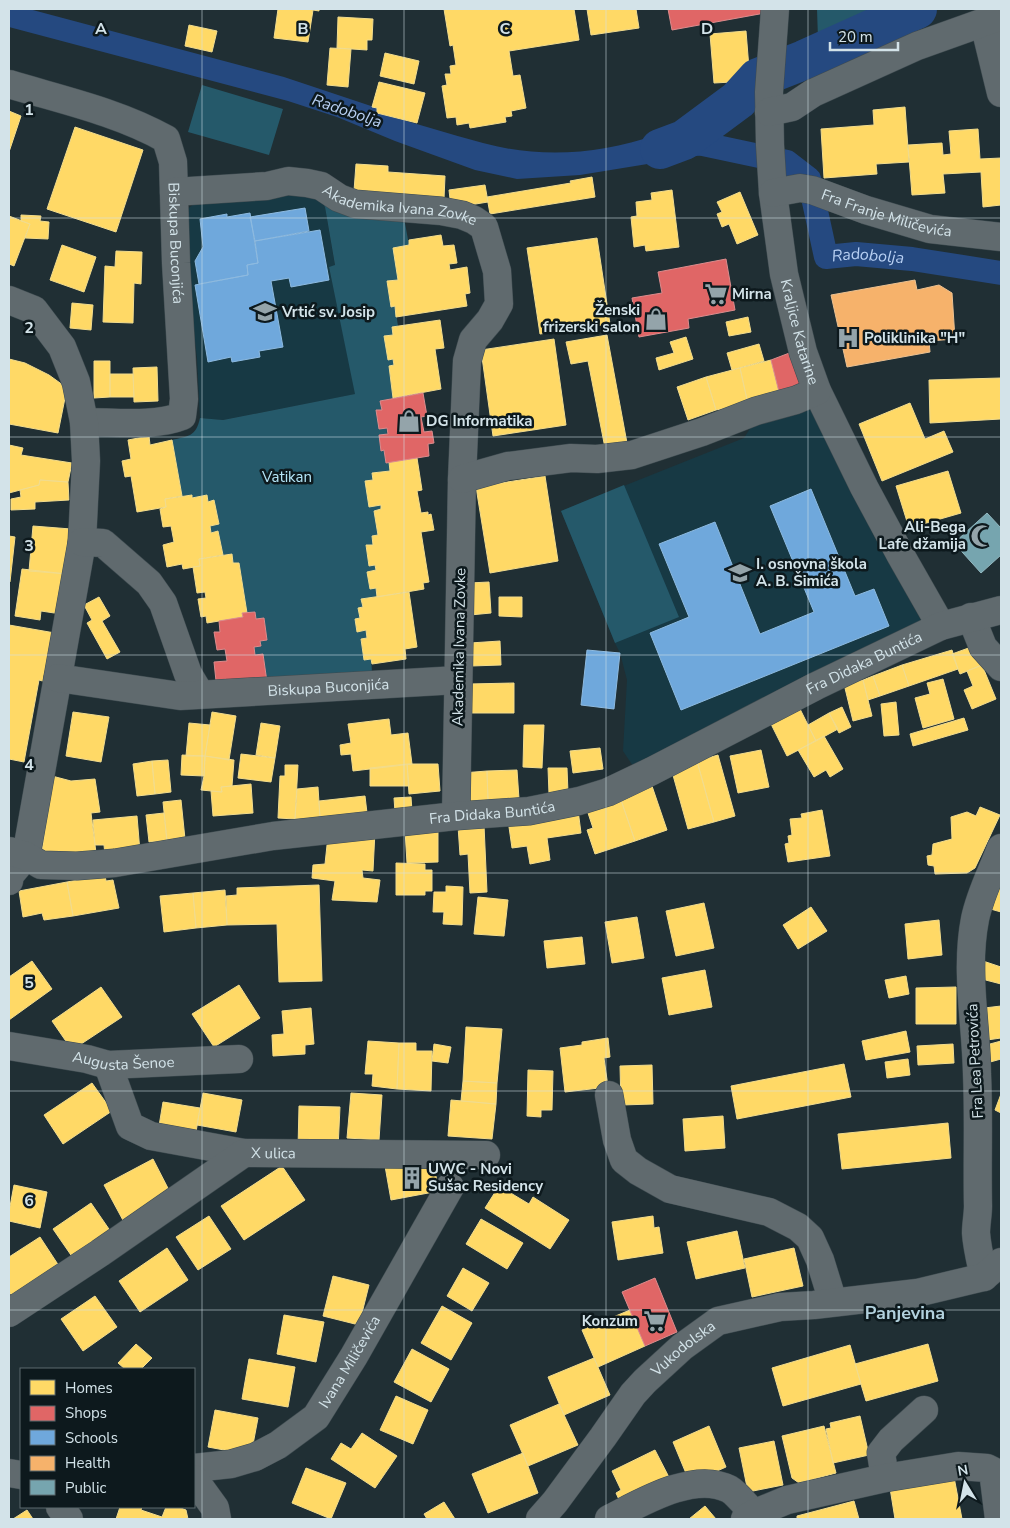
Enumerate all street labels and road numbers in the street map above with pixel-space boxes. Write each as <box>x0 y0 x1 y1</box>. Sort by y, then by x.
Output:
street label: Akademika Ivana Zovke <box>319 180 480 230</box>
street label: Biskupa Buconjića <box>164 182 188 304</box>
street label: Fra Franje Miličevića <box>819 184 953 241</box>
street label: Kraljice Katarine <box>776 277 824 387</box>
street label: Akademika Ivana Zovke <box>448 568 470 726</box>
street label: Fra Didaka Buntića <box>803 627 925 699</box>
street label: Biskupa Buconjića <box>267 674 390 701</box>
street label: Fra Didaka Buntića <box>428 796 557 829</box>
street label: Fra Lea Petrovića <box>962 1003 988 1119</box>
street label: Augusta Šenoe <box>71 1047 175 1075</box>
street label: X ulica <box>251 1143 296 1163</box>
street label: Ivana Miličevića <box>314 1312 385 1412</box>
street label: Vukodolska <box>646 1316 719 1381</box>

